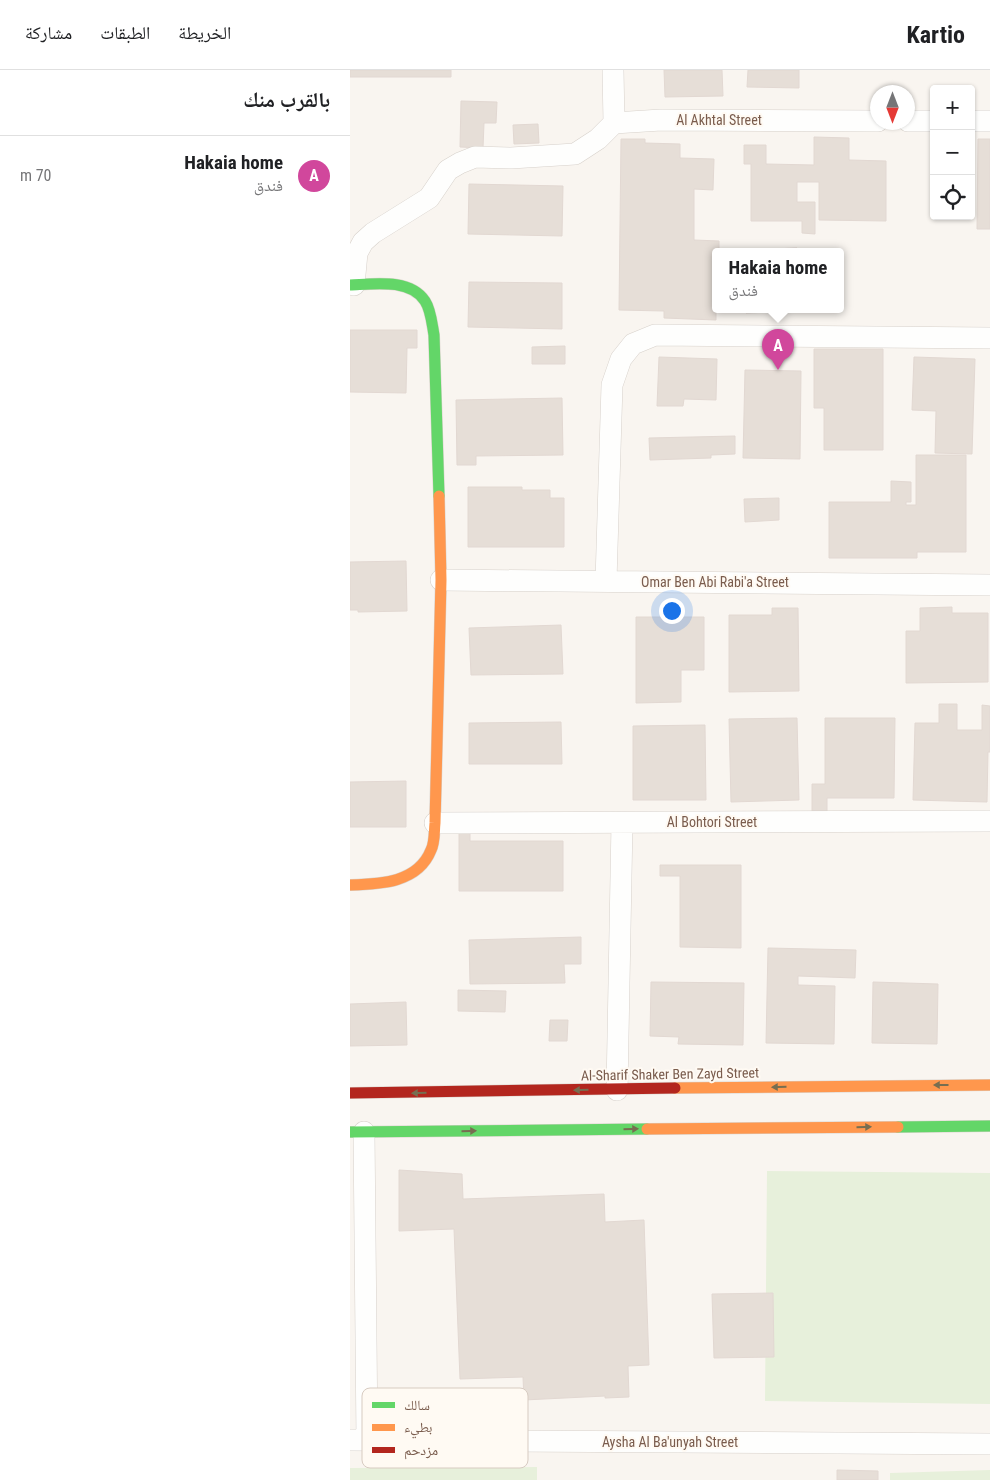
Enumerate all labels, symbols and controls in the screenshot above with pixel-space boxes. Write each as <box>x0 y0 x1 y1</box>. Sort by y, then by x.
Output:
text: Kartio <box>907 21 965 49</box>
text: مشاركة <box>25 22 72 43</box>
text: الطبقات <box>100 22 150 43</box>
text: الخريطة <box>178 22 231 43</box>
north arrow <box>870 85 915 130</box>
map controls <box>930 85 975 220</box>
button: + <box>930 85 975 130</box>
text: بالقرب منك <box>243 88 330 112</box>
street label: Al Akhtal Street <box>676 112 762 128</box>
button: − <box>930 130 975 175</box>
text: Hakaia home <box>184 151 283 174</box>
text: 70 m <box>20 166 52 185</box>
text: A <box>309 166 319 185</box>
button: locate <box>930 175 975 220</box>
text: فندق <box>254 176 283 195</box>
popup <box>712 248 844 313</box>
text: Hakaia home <box>729 256 827 279</box>
text: فندق <box>729 281 758 300</box>
pin: A <box>762 329 794 370</box>
street label: Omar Ben Abi Rabi'a Street <box>641 574 789 590</box>
your location <box>659 598 685 624</box>
street label: Al Bohtori Street <box>667 814 757 830</box>
street label: Al-Sharif Shaker Ben Zayd Street <box>581 1064 759 1084</box>
one-way arrow <box>933 1081 949 1089</box>
one-way arrow <box>771 1083 787 1091</box>
one-way arrow <box>573 1087 589 1095</box>
one-way arrow <box>411 1089 427 1097</box>
one-way arrow <box>856 1123 872 1131</box>
one-way arrow <box>623 1125 639 1133</box>
one-way arrow <box>461 1127 477 1135</box>
legend <box>362 1388 528 1468</box>
text: سالك <box>404 1397 430 1413</box>
text: بطيء <box>404 1419 433 1439</box>
street label: Aysha Al Ba'unyah Street <box>602 1434 738 1450</box>
text: مزدحم <box>404 1442 438 1460</box>

